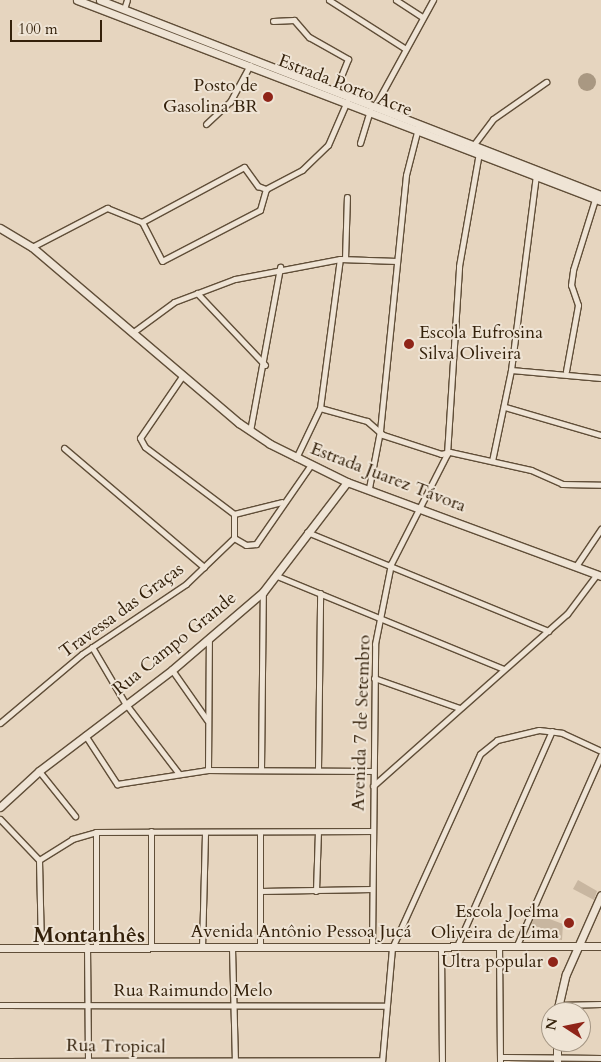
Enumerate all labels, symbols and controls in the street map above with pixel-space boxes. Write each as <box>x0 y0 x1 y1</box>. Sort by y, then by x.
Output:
scale bar <box>12 10 105 42</box>
text: 100 m <box>18 19 58 39</box>
street label: Estrada Porto Acre <box>275 50 415 122</box>
place label: Posto de Gasolina BR <box>163 76 258 118</box>
marker: Posto de Gasolina BR <box>262 91 274 103</box>
place label: Escola Eufrosina Silva Oliveira <box>419 323 543 366</box>
marker: Escola Eufrosina Silva Oliveira <box>403 338 415 350</box>
street label: Estrada Juarez Távora <box>307 438 469 518</box>
street label: Travessa das Graças <box>56 559 188 663</box>
street label: Rua Campo Grande <box>109 588 241 700</box>
street label: Avenida 7 de Setembro <box>348 634 376 812</box>
place label: Escola Joelma Oliveira de Lima <box>431 902 559 944</box>
marker: Escola Joelma Oliveira de Lima <box>563 917 575 929</box>
street label: Avenida Antônio Pessoa Jucá <box>190 921 412 943</box>
district label: Montanhês <box>33 923 145 949</box>
place label: Ultra popular <box>441 951 543 973</box>
marker: Ultra popular <box>547 956 559 968</box>
street label: Rua Raimundo Melo <box>113 980 273 1002</box>
north arrow <box>541 1002 591 1052</box>
text: N <box>541 1016 562 1032</box>
street label: Rua Tropical <box>66 1035 166 1059</box>

